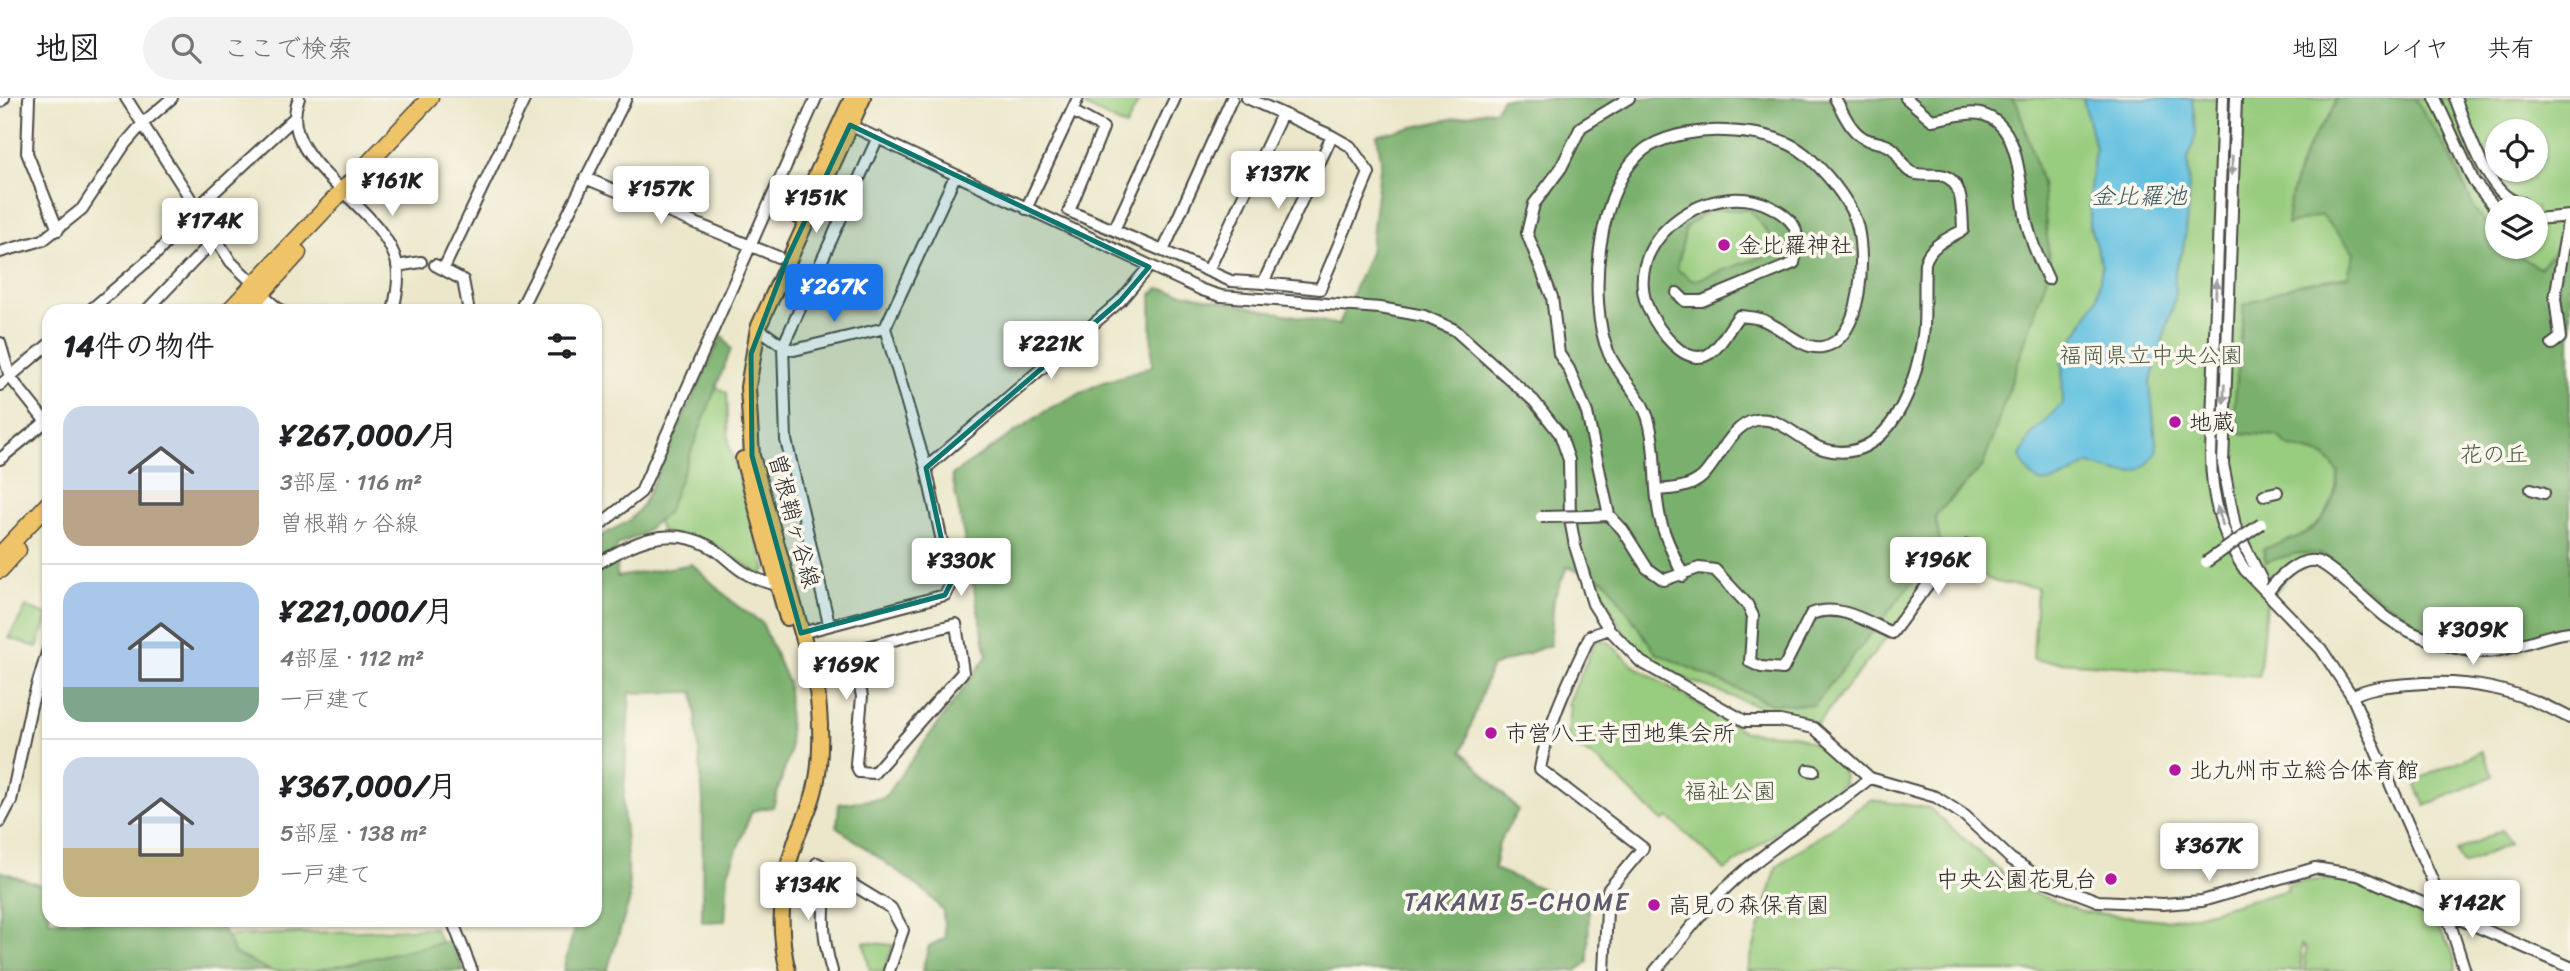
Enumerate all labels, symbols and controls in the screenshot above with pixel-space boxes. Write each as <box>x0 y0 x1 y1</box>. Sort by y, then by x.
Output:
search box <box>143 17 633 80</box>
text: 地図 <box>35 19 101 77</box>
text: ここで検索 <box>223 25 353 71</box>
text: 地図 <box>2292 27 2340 69</box>
text: レイヤ <box>2378 27 2449 69</box>
text: 共有 <box>2487 27 2535 69</box>
icon: search <box>167 29 205 67</box>
map controls <box>2485 119 2548 259</box>
button: locate <box>2485 119 2548 182</box>
pin: ¥137K <box>1229 152 1327 211</box>
text: ¥137K <box>1247 153 1309 194</box>
one-way arrow <box>2227 155 2238 177</box>
pin: ¥161K <box>343 158 441 218</box>
text: ¥161K <box>362 160 422 201</box>
pin: ¥157K <box>612 166 710 226</box>
text: ¥157K <box>629 168 693 209</box>
water label: 金比羅池 <box>2091 175 2188 217</box>
pin: ¥151K <box>767 176 865 235</box>
text: ¥151K <box>786 177 846 218</box>
button: layers <box>2485 196 2548 259</box>
pin: ¥174K <box>161 198 259 258</box>
text: ¥174K <box>178 200 242 241</box>
place label: 金比羅神社 <box>1738 225 1853 266</box>
marker: 金比羅神社 <box>1716 237 1732 253</box>
pin: ¥267K <box>785 264 883 324</box>
text: ¥267K <box>801 266 867 307</box>
one-way arrow <box>2210 278 2221 300</box>
text: 14件の物件 <box>63 319 215 373</box>
pin: ¥221K <box>1002 322 1100 381</box>
text: ¥221K <box>1019 323 1083 364</box>
icon: filters <box>543 327 581 365</box>
park label: 福岡県立中央公園 <box>2059 335 2243 376</box>
one-way arrow <box>2219 383 2230 405</box>
place label: 地蔵 <box>2189 402 2235 443</box>
text: ¥267,000/月 <box>280 408 458 462</box>
marker: 地蔵 <box>2167 414 2183 430</box>
icon: home <box>119 434 203 518</box>
park label: 花の丘 <box>2460 434 2529 475</box>
street label: 曽根鞘ヶ谷線 <box>756 449 832 593</box>
text: 3部屋 · 116 m² <box>280 462 422 503</box>
text: 曽根鞘ヶ谷線 <box>280 503 418 544</box>
one-way arrow <box>2214 505 2224 526</box>
pin: ¥330K <box>912 538 1010 598</box>
pin: ¥196K <box>1889 538 1987 597</box>
text: ¥196K <box>1906 539 1970 580</box>
text: ¥330K <box>928 540 994 581</box>
text: ¥221,000/月 <box>280 584 454 638</box>
pin: ¥309K <box>2424 608 2522 667</box>
text: ¥309K <box>2439 609 2507 650</box>
icon: home <box>119 610 203 694</box>
text: 4部屋 · 112 m² <box>280 638 424 679</box>
pin: ¥169K <box>797 642 895 702</box>
text: ¥169K <box>814 644 878 685</box>
text: 一戸建て <box>280 679 372 720</box>
place label: 市営八王寺団地集会所 <box>1505 713 1735 754</box>
marker: 市営八王寺団地集会所 <box>1483 725 1499 741</box>
place label: 北九州市立総合体育館 <box>2189 750 2419 791</box>
text: ¥367,000/月 <box>280 759 457 813</box>
marker: 北九州市立総合体育館 <box>2167 762 2183 778</box>
park label: 福祉公園 <box>1684 771 1776 812</box>
icon: home <box>119 785 203 869</box>
text: 5部屋 · 138 m² <box>280 813 427 854</box>
pin: ¥367K <box>2160 824 2258 883</box>
text: ¥367K <box>2176 825 2242 866</box>
text: 一戸建て <box>280 854 372 895</box>
place label: 中央公園花見台 <box>1936 859 2097 900</box>
pin: ¥134K <box>759 862 857 922</box>
text: ¥134K <box>776 864 840 905</box>
marker: 中央公園花見台 <box>2103 871 2119 887</box>
pin: ¥142K <box>2423 880 2521 940</box>
district label: TAKAMI 5-CHOME <box>1404 881 1630 923</box>
text: ¥142K <box>2440 882 2504 923</box>
place label: 高見の森保育園 <box>1668 885 1829 926</box>
marker: 高見の森保育園 <box>1646 897 1662 913</box>

